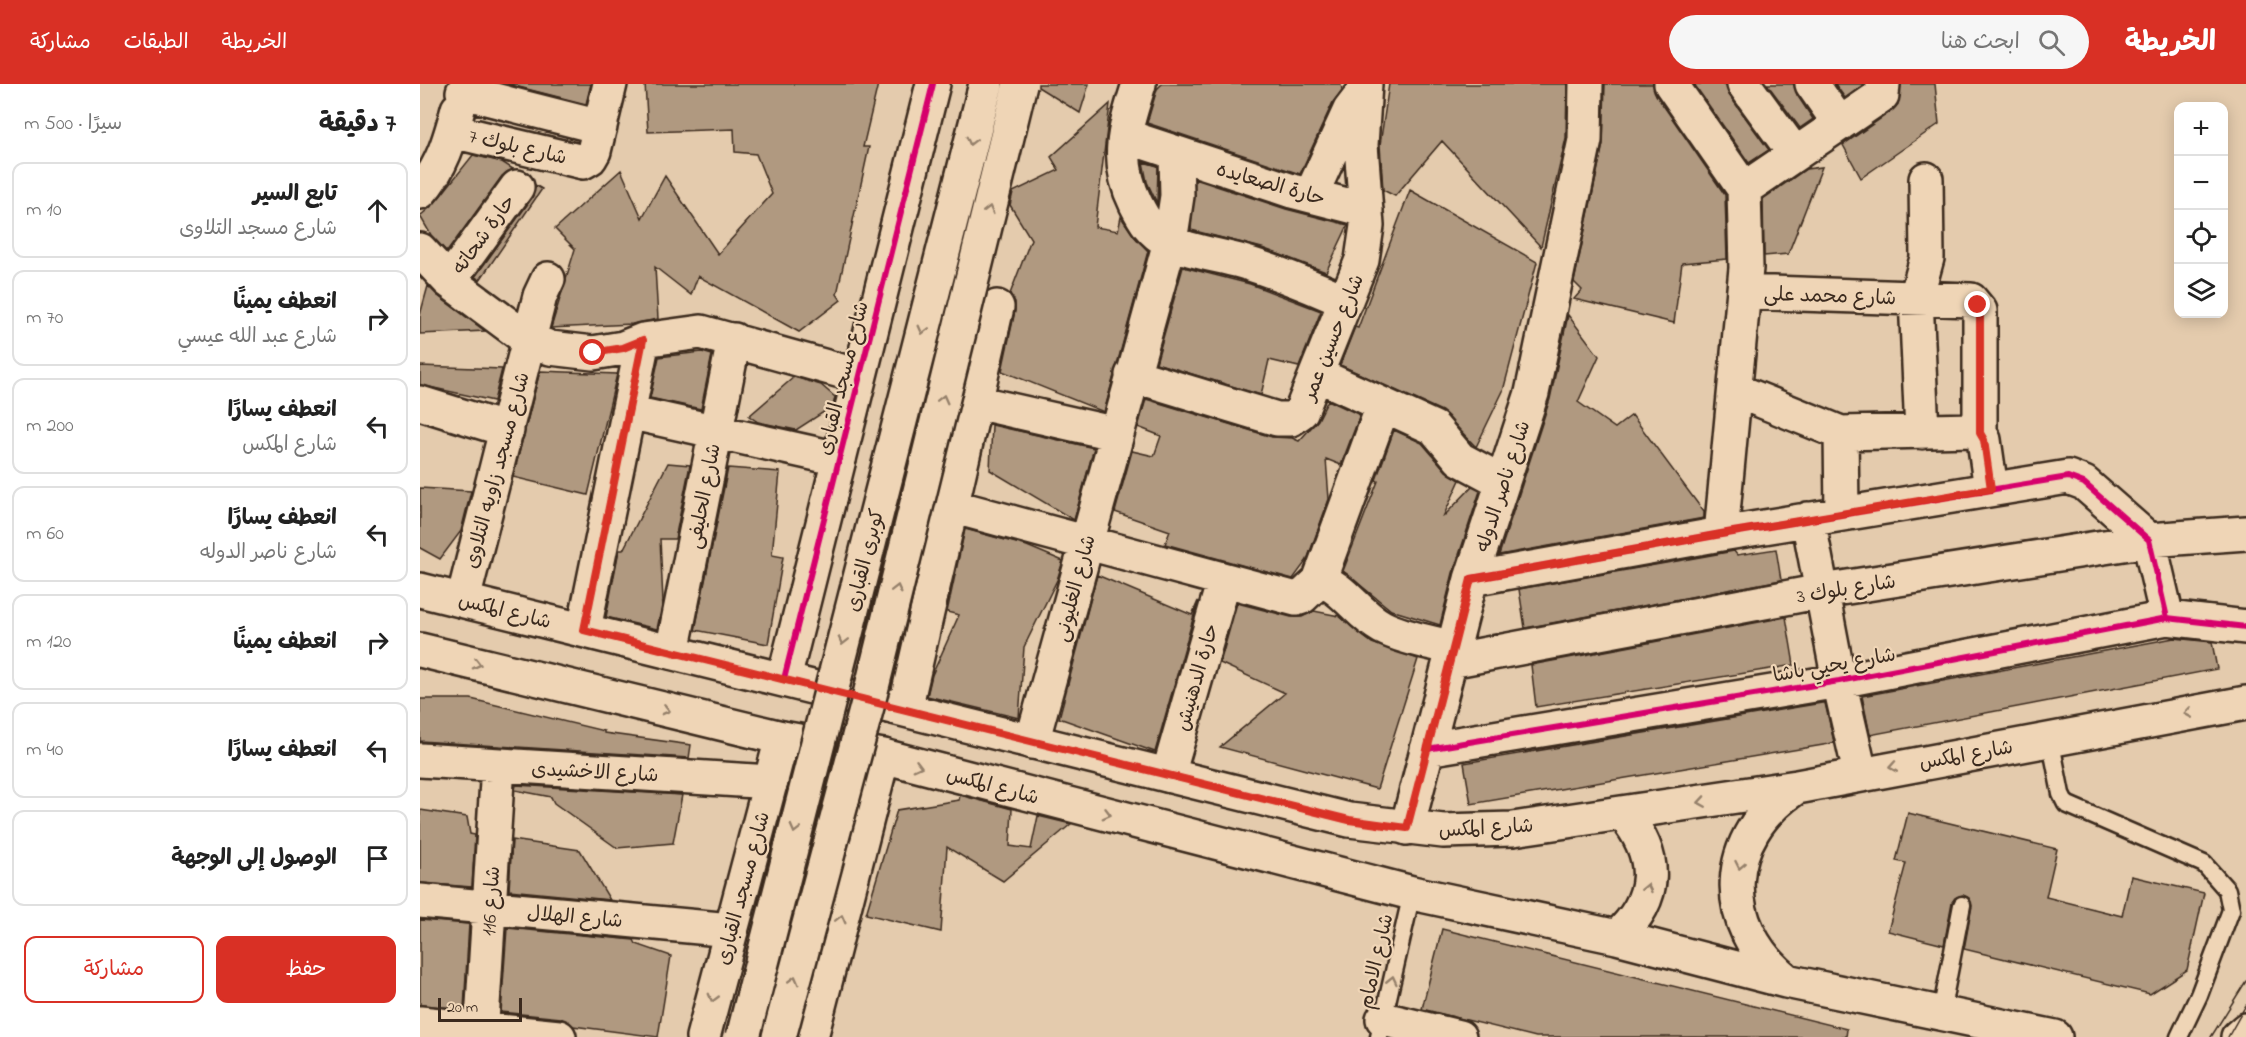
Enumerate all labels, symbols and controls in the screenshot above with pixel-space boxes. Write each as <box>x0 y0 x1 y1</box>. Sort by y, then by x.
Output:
search box <box>1669 15 2089 69</box>
text: الخريطة <box>2125 23 2216 64</box>
icon: search <box>2035 26 2068 59</box>
text: ابحث هنا <box>1941 27 2020 59</box>
text: مشاركة <box>30 28 91 58</box>
text: الطبقات <box>124 28 189 58</box>
text: الخريطة <box>222 28 287 58</box>
map controls <box>2174 102 2228 318</box>
button: + <box>2174 102 2228 156</box>
text: 7 دقيقة <box>319 106 396 144</box>
text: سيرًا · 500 m <box>24 110 122 139</box>
street label: شارع بلوك 7 <box>465 123 569 174</box>
one-way arrow <box>966 135 979 145</box>
street label: حارة الصعايده <box>1212 156 1328 215</box>
button: − <box>2174 156 2228 210</box>
text: تابع السير <box>253 179 337 211</box>
street label: حارة شحاته <box>446 190 524 281</box>
icon: ahead <box>361 194 394 227</box>
text: 10 m <box>26 196 62 225</box>
one-way arrow <box>982 205 995 215</box>
button: locate <box>2174 210 2228 264</box>
text: شارع مسجد التلاوى <box>179 215 337 244</box>
button: layers <box>2174 264 2228 318</box>
street label: شارع حسين عمر <box>1295 270 1373 407</box>
street label: شارع محمد على <box>1763 281 1897 314</box>
text: انعطف يمينًا <box>233 287 337 319</box>
route end <box>1964 291 1990 317</box>
street label: شارع مسجد القبارى <box>811 298 878 459</box>
icon: right <box>361 302 394 335</box>
text: 70 m <box>26 304 63 333</box>
text: شارع عبد الله عيسي <box>177 323 337 352</box>
one-way arrow <box>917 324 930 334</box>
route start <box>579 339 605 365</box>
street label: شارع مسجد زاويه التلاوى <box>458 369 539 572</box>
one-way arrow <box>936 394 949 404</box>
text: انعطف يسارًا <box>228 395 337 427</box>
icon: left <box>361 410 394 443</box>
text: 200 m <box>26 412 74 441</box>
street label: شارع ناصر الدوله <box>1469 417 1539 556</box>
text: شارع المكس <box>242 431 337 460</box>
street label: شارع الحليفى <box>681 441 730 552</box>
text: انعطف يسارًا <box>228 503 337 535</box>
street label: كوبرى القبارى <box>840 506 893 615</box>
icon: left <box>361 518 394 551</box>
text: 60 m <box>26 520 64 549</box>
street label: شارع الغليونى <box>1048 532 1105 645</box>
text: شارع ناصر الدوله <box>200 539 337 568</box>
street label: شارع بلوك 3 <box>1795 568 1898 613</box>
one-way arrow <box>889 584 902 594</box>
street label: شارع المكس <box>455 587 554 638</box>
street label: حارة الدهنيش <box>1169 621 1228 735</box>
icon: right <box>361 626 394 659</box>
text: انعطف يمينًا <box>233 627 337 659</box>
text: 120 m <box>26 628 71 657</box>
one-way arrow <box>838 635 851 645</box>
street label: شارع يحيي باشا <box>1771 641 1898 693</box>
one-way arrow <box>472 656 482 669</box>
one-way arrow <box>661 702 671 715</box>
one-way arrow <box>2184 706 2194 719</box>
icon: left <box>361 734 394 767</box>
street label: شارع المكس <box>1917 734 2016 779</box>
text: انعطف يسارًا <box>228 735 337 767</box>
text: 40 m <box>26 736 63 765</box>
street label: شارع الاخشيدى <box>530 756 659 791</box>
one-way arrow <box>913 758 923 771</box>
one-way arrow <box>1889 760 1899 773</box>
street label: شارع المكس <box>943 761 1042 814</box>
one-way arrow <box>1697 795 1706 807</box>
one-way arrow <box>1102 807 1112 820</box>
street label: شارع مسجد القبارى <box>710 809 779 969</box>
street label: شارع المكس <box>1438 813 1534 846</box>
one-way arrow <box>789 824 802 834</box>
icon: arrive <box>361 842 394 875</box>
text: الوصول إلى الوجهة <box>171 843 337 875</box>
one-way arrow <box>1734 860 1747 870</box>
street label: شارع 116 <box>476 865 509 937</box>
one-way arrow <box>1640 883 1653 893</box>
street label: شارع الهلال <box>526 900 624 937</box>
street label: شارع الامام <box>1352 911 1402 1012</box>
one-way arrow <box>834 914 847 924</box>
button: مشاركة <box>24 936 204 1003</box>
button: حفظ <box>216 936 396 1003</box>
one-way arrow <box>1385 975 1398 985</box>
one-way arrow <box>787 976 799 986</box>
one-way arrow <box>708 992 720 1003</box>
scale bar <box>438 995 522 1022</box>
text: 20 m <box>447 996 478 1020</box>

